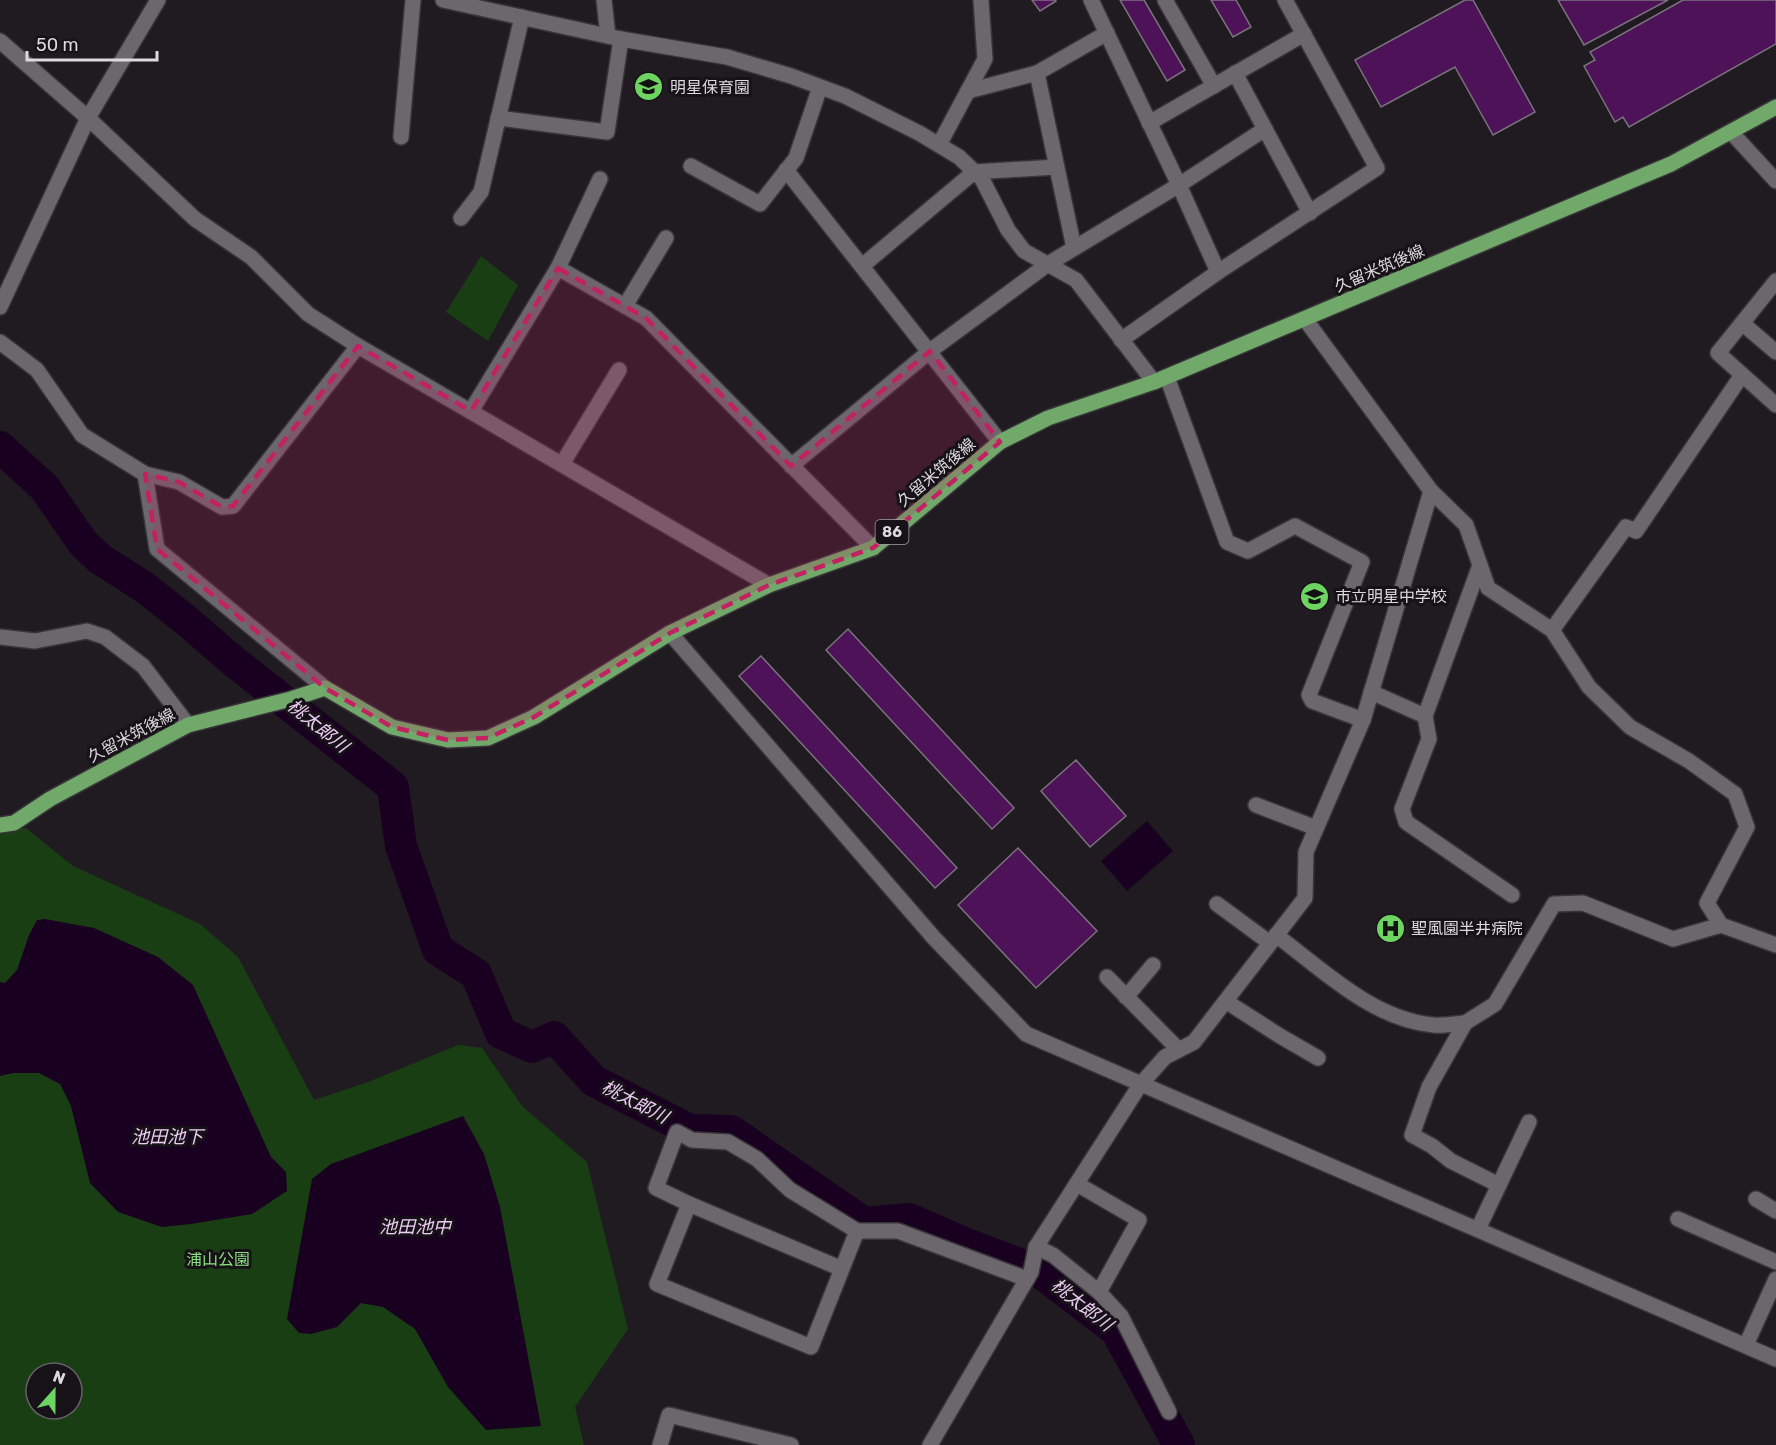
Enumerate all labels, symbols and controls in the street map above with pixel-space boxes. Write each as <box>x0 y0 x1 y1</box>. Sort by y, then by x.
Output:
scale bar <box>27 24 158 62</box>
text: 50 m <box>36 34 79 56</box>
school or university icon: 明星保育園 <box>633 71 665 103</box>
place label: 明星保育園 <box>670 78 750 97</box>
street label: 久留米筑後線 <box>1331 241 1427 296</box>
street label: 久留米筑後線 <box>893 434 979 511</box>
road number: 86 <box>876 520 908 544</box>
school or university icon: 市立明星中学校 <box>1298 580 1330 612</box>
place label: 市立明星中学校 <box>1335 587 1447 606</box>
water label: 桃太郎川 <box>283 695 354 758</box>
street label: 久留米筑後線 <box>84 705 178 766</box>
hospital icon: 聖風園半井病院 <box>1374 912 1406 944</box>
place label: 聖風園半井病院 <box>1411 919 1523 938</box>
water label: 桃太郎川 <box>598 1076 674 1129</box>
water label: 池田池下 <box>131 1126 206 1148</box>
water label: 池田池中 <box>379 1216 453 1238</box>
park label: 浦山公園 <box>186 1250 250 1269</box>
water label: 桃太郎川 <box>1047 1274 1119 1337</box>
north arrow <box>24 1361 84 1421</box>
text: N <box>50 1367 68 1388</box>

